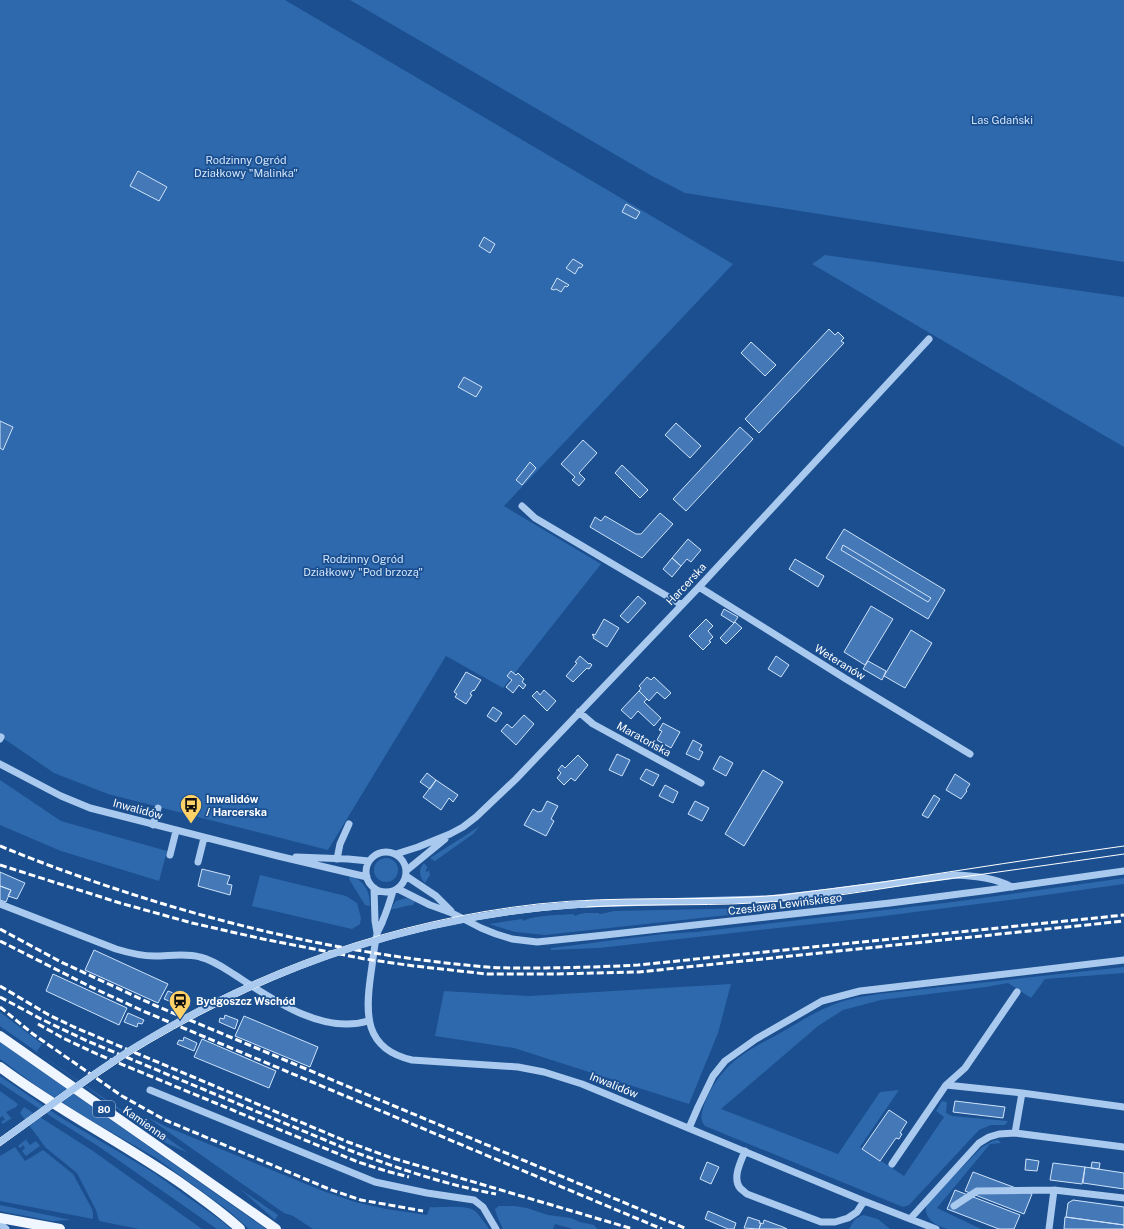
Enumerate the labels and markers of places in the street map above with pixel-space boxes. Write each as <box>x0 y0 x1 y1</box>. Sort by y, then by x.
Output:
bus stop icon: Inwalidów / Harcerska <box>178 792 204 825</box>
place label: Inwalidów / Harcerska <box>206 793 267 818</box>
station icon: Bydgoszcz Wschód <box>167 988 193 1021</box>
place label: Bydgoszcz Wschód <box>196 995 296 1007</box>

